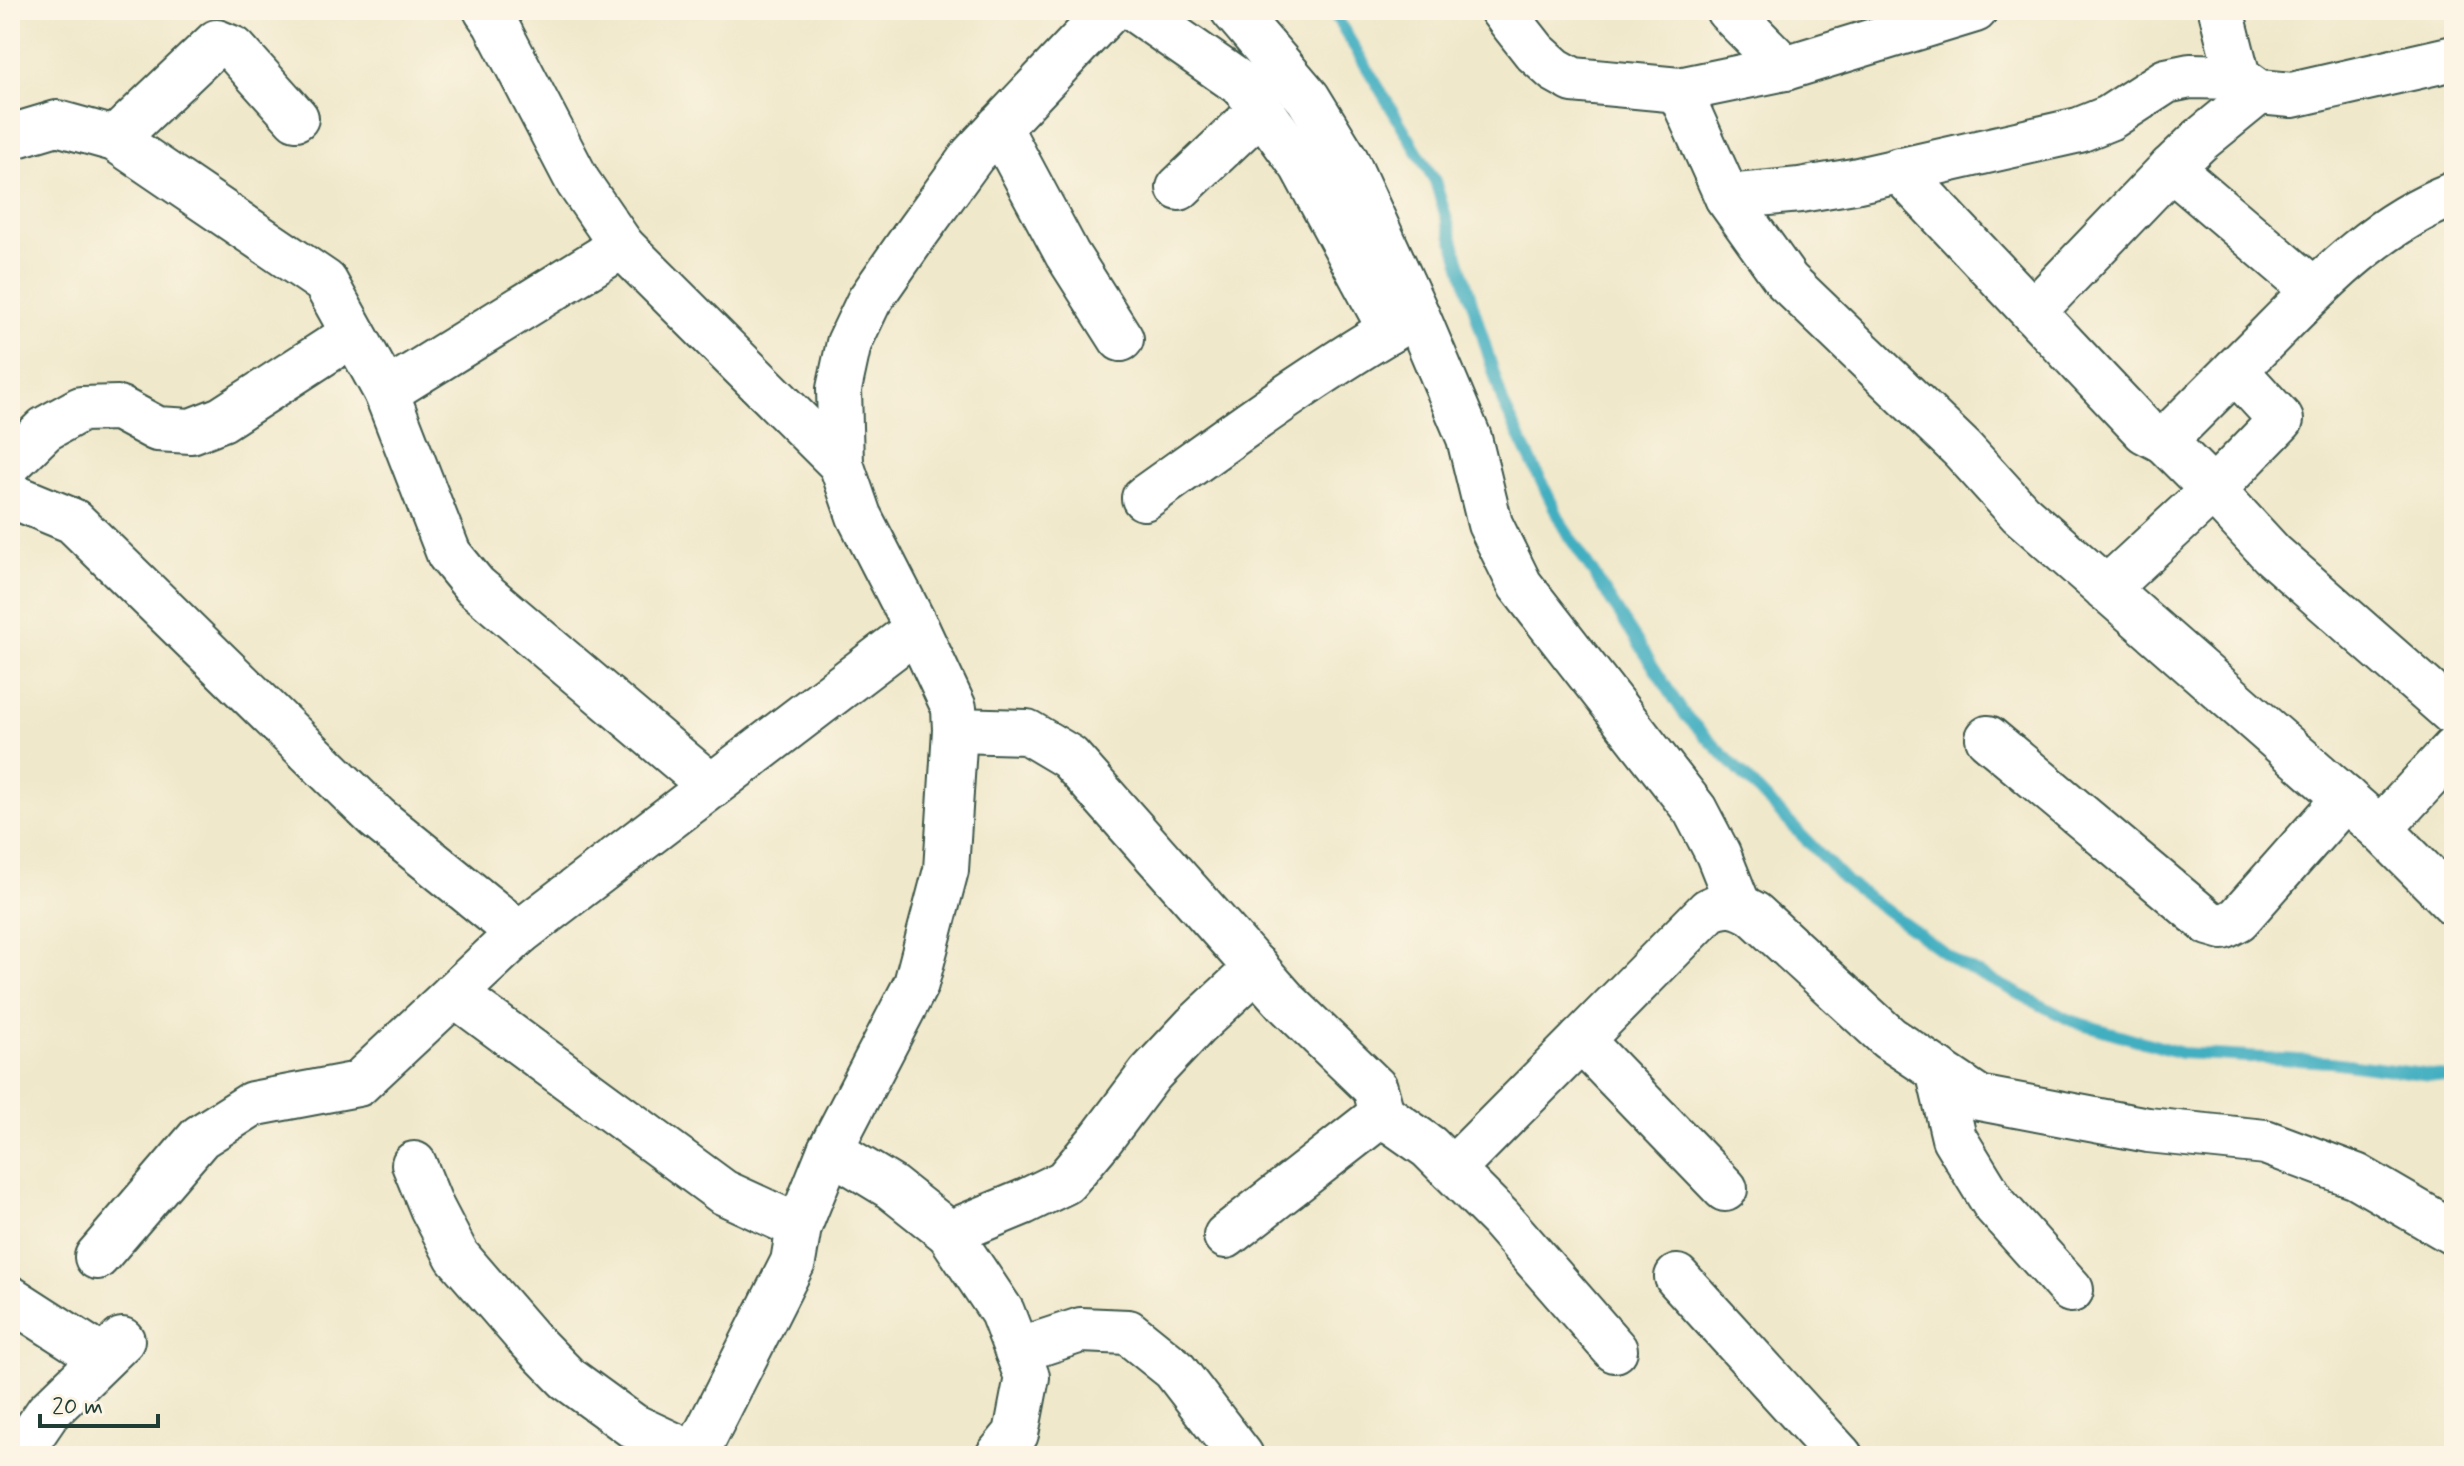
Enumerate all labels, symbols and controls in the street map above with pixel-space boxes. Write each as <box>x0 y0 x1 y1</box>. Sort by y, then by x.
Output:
scale bar <box>40 1378 158 1428</box>
text: 20 m <box>52 1392 103 1423</box>

